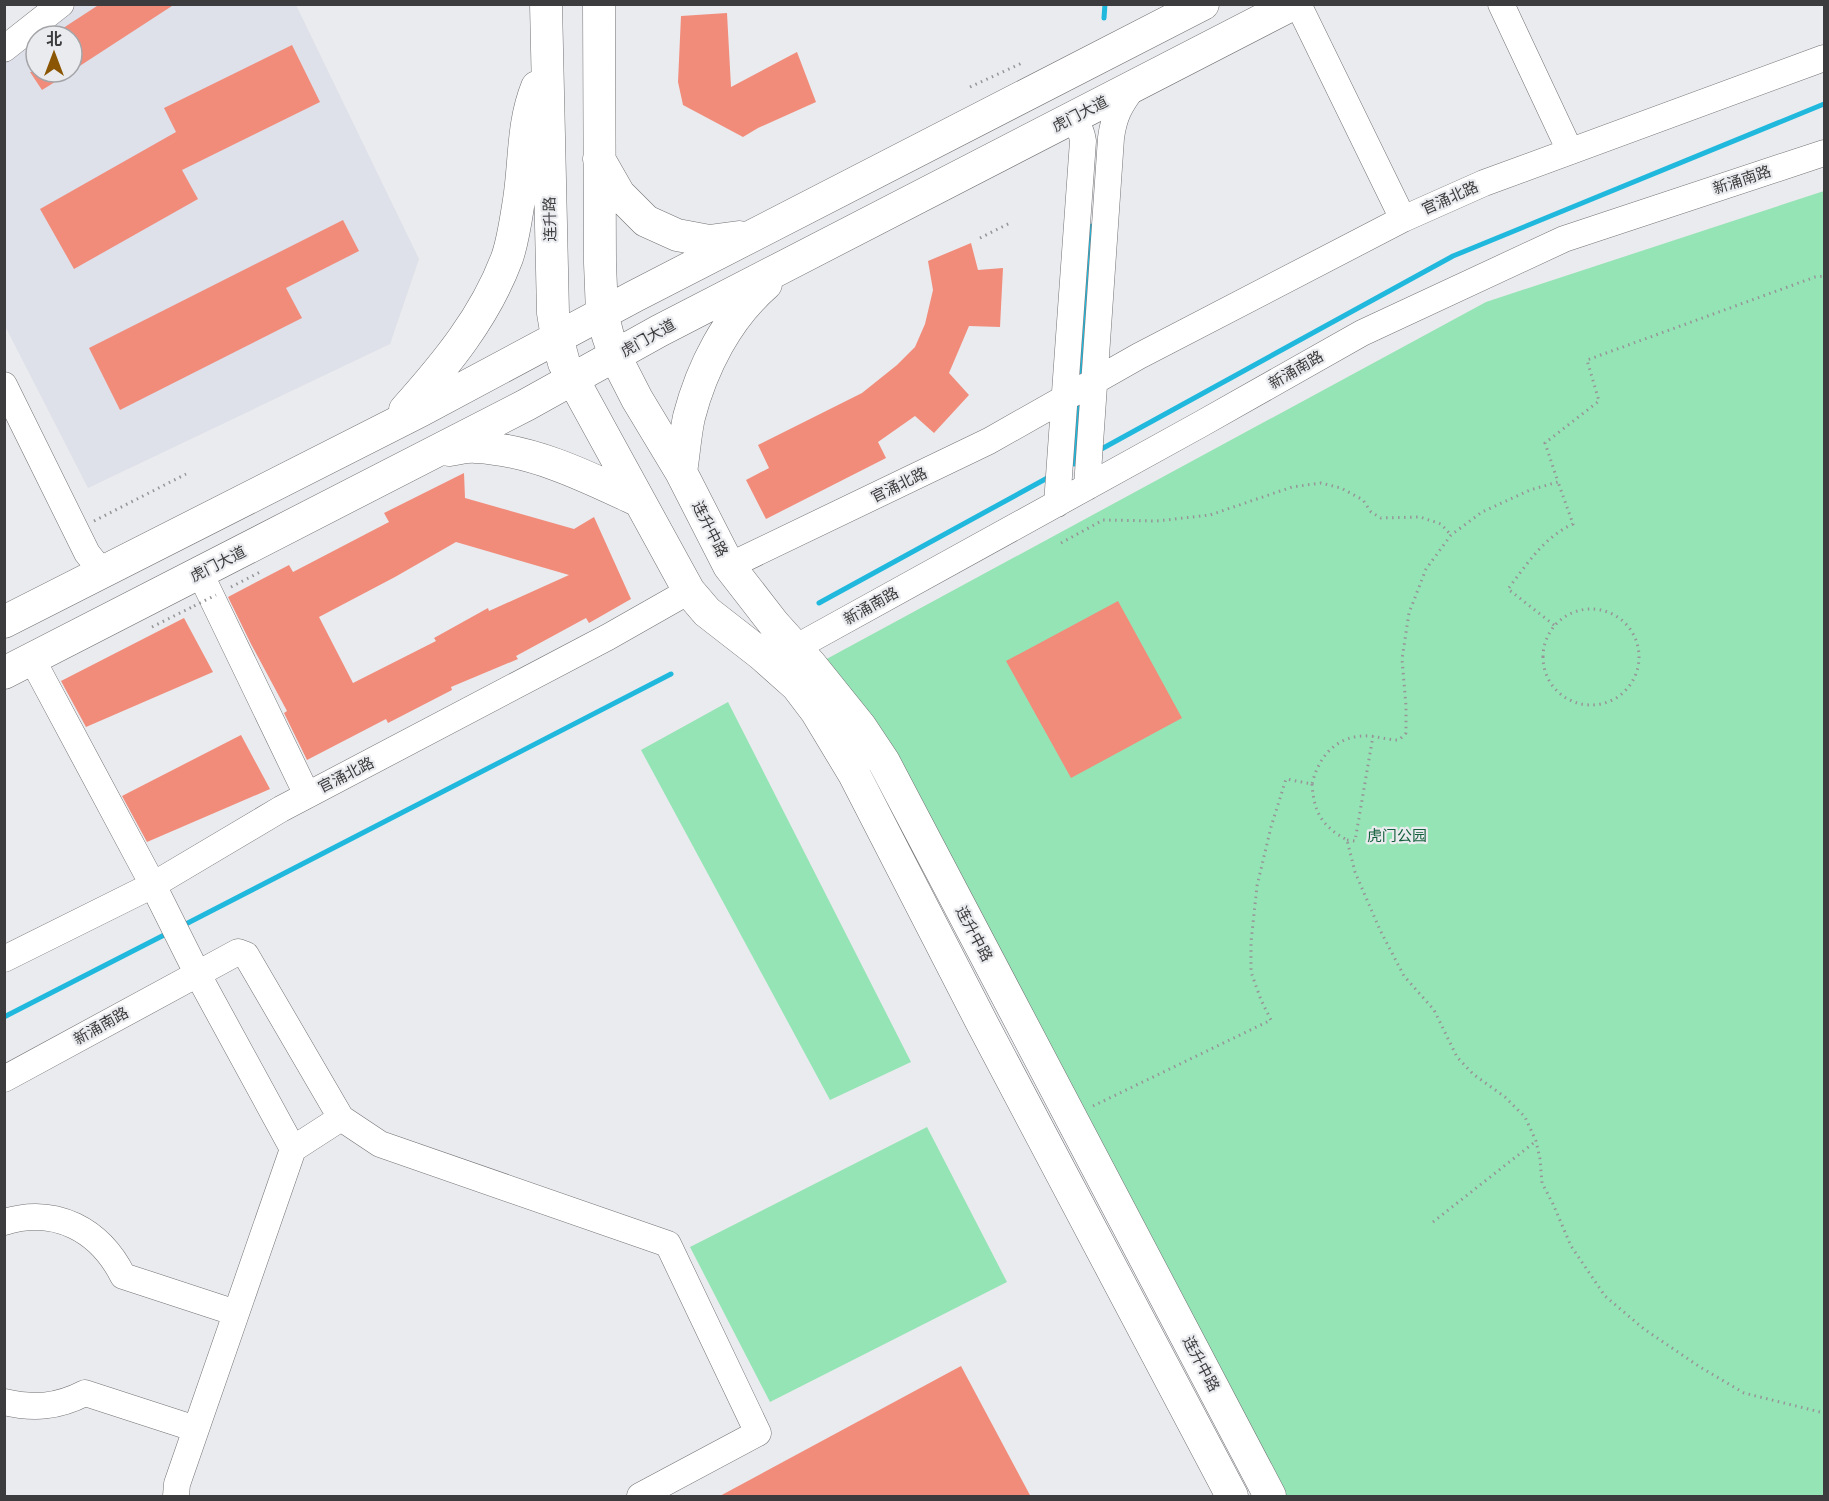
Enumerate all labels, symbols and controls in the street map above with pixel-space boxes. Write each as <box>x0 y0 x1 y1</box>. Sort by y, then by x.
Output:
north arrow <box>24 24 84 84</box>
text: 北 <box>46 30 62 49</box>
street label: 虎门大道 <box>1049 92 1111 136</box>
street label: 新涌南路 <box>1711 162 1773 198</box>
street label: 官涌北路 <box>1419 178 1481 218</box>
street label: 连升路 <box>541 196 559 242</box>
street label: 虎门大道 <box>617 316 679 360</box>
street label: 新涌南路 <box>1266 347 1326 393</box>
street label: 官涌北路 <box>868 464 930 506</box>
street label: 连升中路 <box>688 498 732 560</box>
street label: 虎门大道 <box>187 542 249 586</box>
street label: 新涌南路 <box>840 584 902 628</box>
street label: 官涌北路 <box>315 753 377 797</box>
park label: 虎门公园 <box>1367 827 1427 845</box>
street label: 连升中路 <box>952 903 996 965</box>
street label: 新涌南路 <box>70 1004 132 1048</box>
street label: 连升中路 <box>1179 1333 1223 1395</box>

